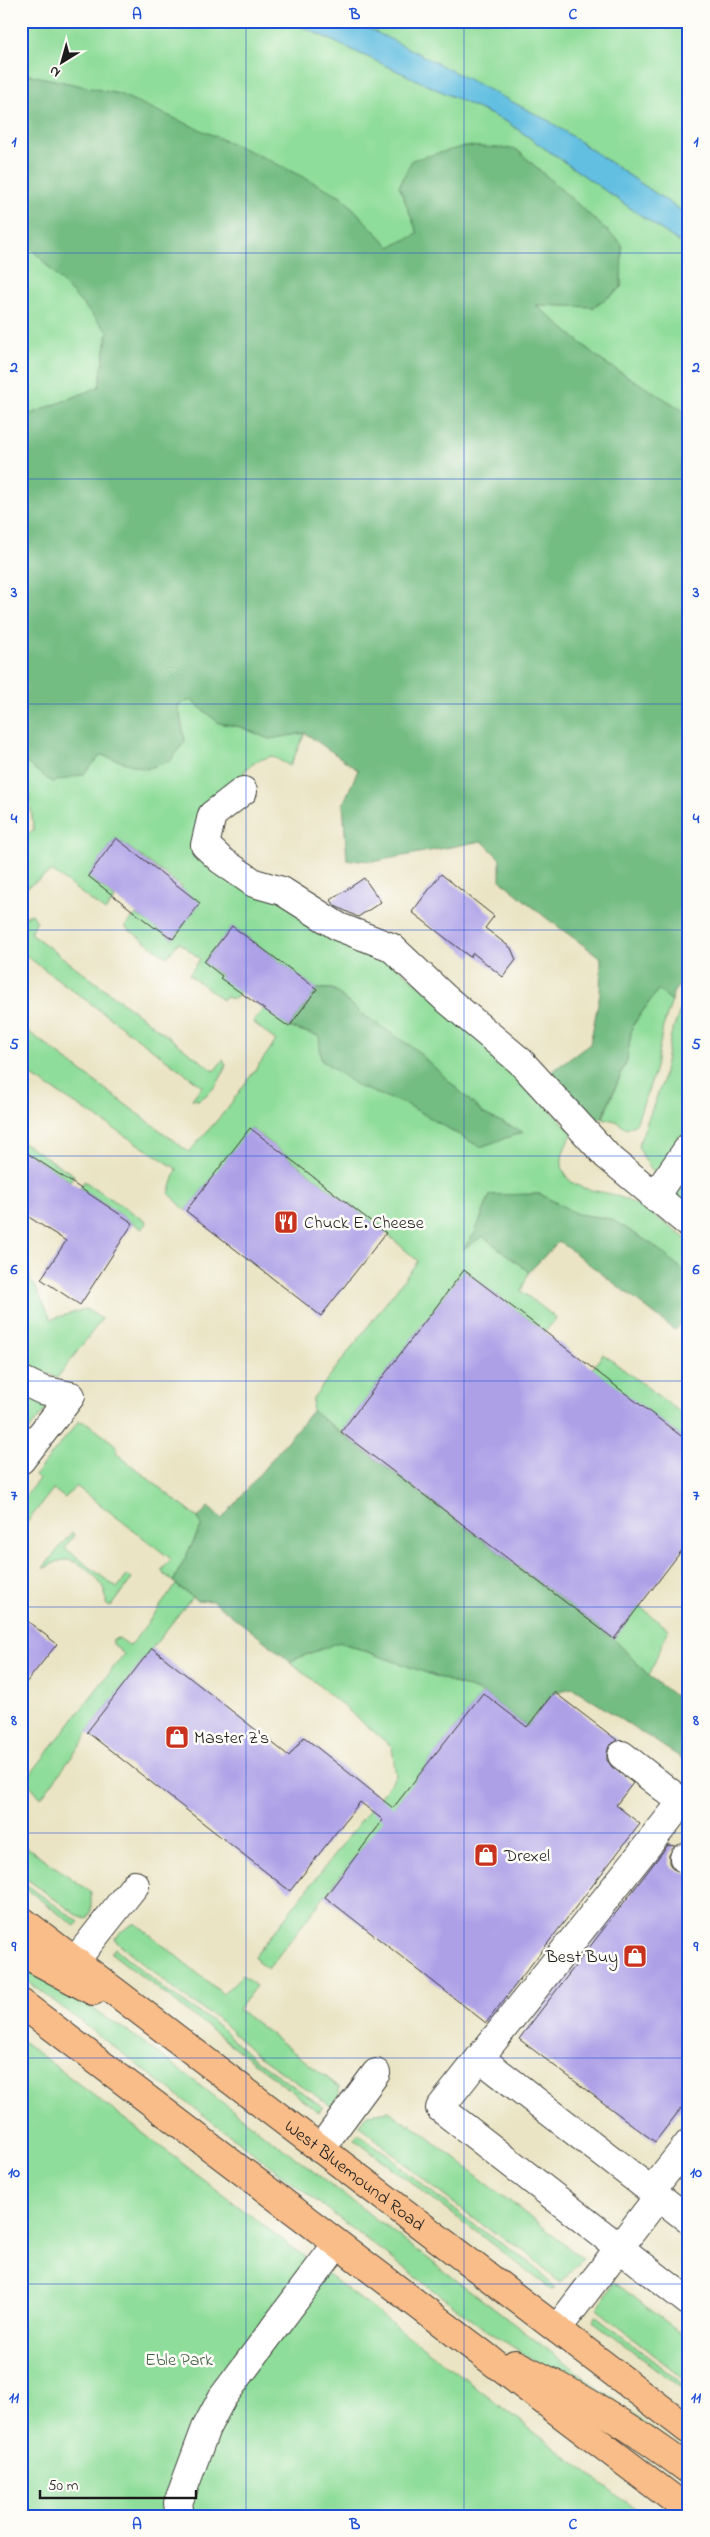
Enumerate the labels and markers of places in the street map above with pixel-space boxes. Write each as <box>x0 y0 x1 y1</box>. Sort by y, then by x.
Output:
restaurant icon: Chuck E. Cheese <box>273 1209 299 1235</box>
place label: Chuck E. Cheese <box>304 1211 425 1237</box>
shop icon: Master Z's <box>164 1724 190 1750</box>
place label: Master Z's <box>194 1726 269 1752</box>
shop icon: Drexel <box>473 1842 499 1868</box>
place label: Drexel <box>503 1844 550 1870</box>
shop icon: Best Buy <box>622 1943 648 1969</box>
place label: Best Buy <box>545 1945 618 1971</box>

